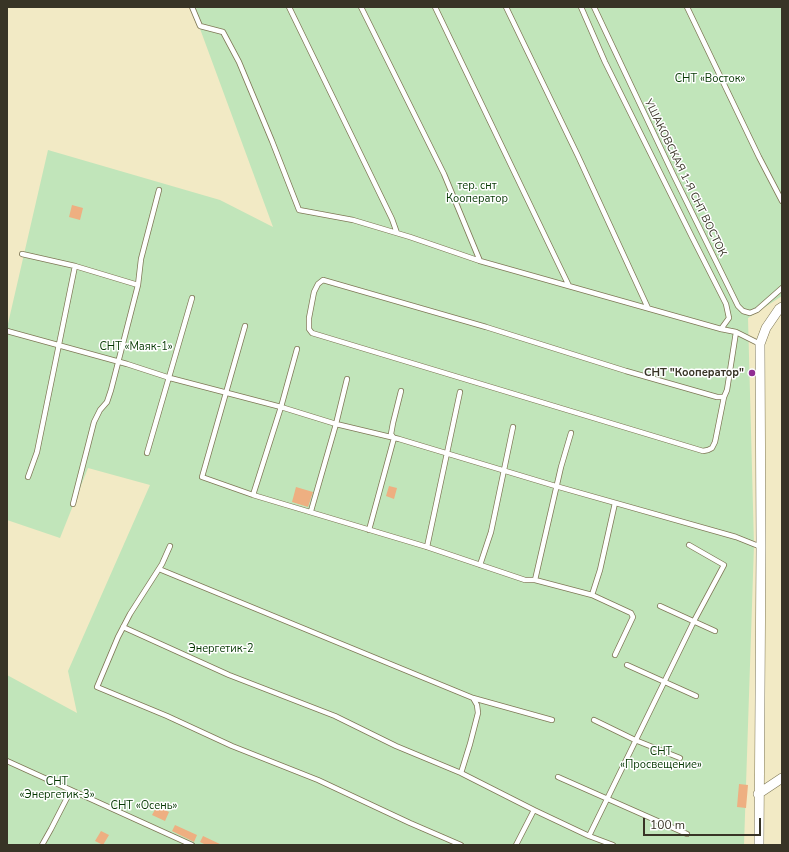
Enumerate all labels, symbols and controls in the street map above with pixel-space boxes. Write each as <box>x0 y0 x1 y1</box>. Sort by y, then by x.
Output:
park label: СНТ «Восток» <box>675 72 745 86</box>
street label: УШАКОВСКАЯ 1-Я СНТ ВОСТОК <box>641 97 729 259</box>
park label: тер. снт Кооператор <box>446 179 508 205</box>
park label: СНТ «Маяк-1» <box>99 340 173 354</box>
place label: СНТ "Кооператор" <box>644 366 744 380</box>
marker: СНТ "Кооператор" <box>747 368 757 378</box>
park label: Энергетик-2 <box>188 642 254 656</box>
park label: СНТ «Просвещение» <box>620 745 702 771</box>
park label: СНТ «Энергетик-3» <box>19 775 95 801</box>
park label: СНТ «Осень» <box>111 799 177 813</box>
scale bar <box>645 810 763 836</box>
text: 100 m <box>650 817 685 833</box>

